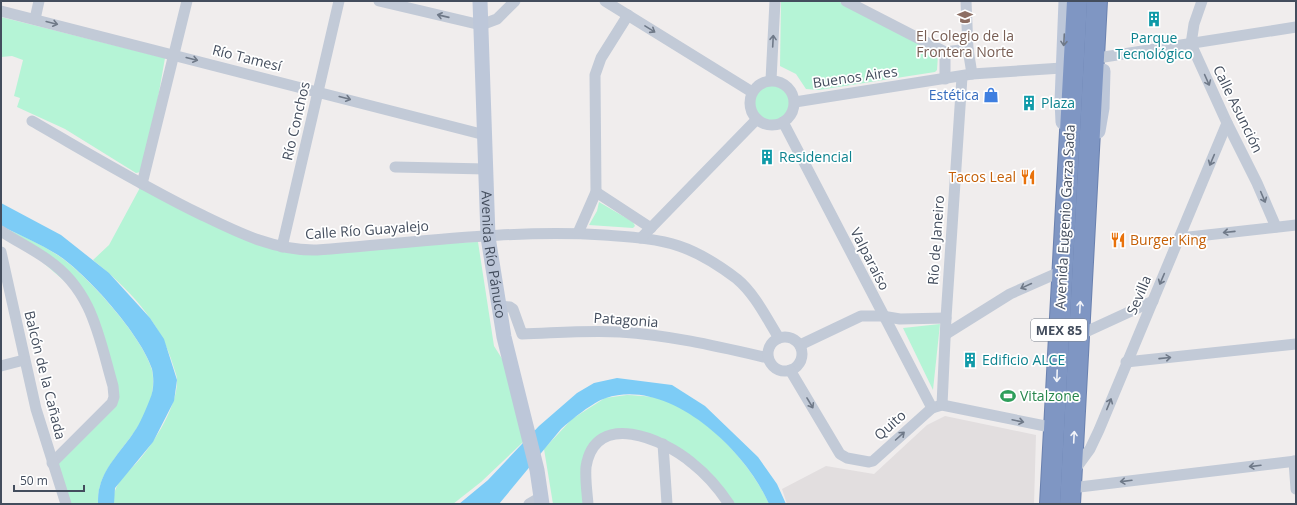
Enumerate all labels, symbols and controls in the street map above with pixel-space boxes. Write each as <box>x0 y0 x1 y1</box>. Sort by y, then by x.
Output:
school or university icon: El Colegio de la Frontera Norte <box>956 8 974 26</box>
building icon: Parque Tecnológico <box>1145 10 1163 28</box>
one-way arrow <box>437 12 450 19</box>
one-way arrow <box>46 20 59 28</box>
one-way arrow <box>644 25 656 33</box>
place label: El Colegio de la Frontera Norte <box>916 26 1014 61</box>
place label: Parque Tecnológico <box>1115 28 1193 63</box>
one-way arrow <box>1060 33 1067 46</box>
one-way arrow <box>769 35 777 48</box>
street label: Río Tamesí <box>210 40 284 75</box>
one-way arrow <box>185 56 198 64</box>
street label: Buenos Aires <box>811 61 899 92</box>
street label: Calle Asunción <box>1209 62 1268 156</box>
one-way arrow <box>1204 73 1211 85</box>
street label: Río Conchos <box>277 79 314 162</box>
place label: Estética <box>929 85 979 104</box>
shop icon: Estética <box>982 86 1000 104</box>
place label: Plaza <box>1041 93 1075 112</box>
building icon: Plaza <box>1020 94 1038 112</box>
one-way arrow <box>338 95 351 103</box>
street label: Avenida Eugenio Garza Sada <box>1050 124 1079 310</box>
place label: Residencial <box>779 147 852 166</box>
building icon: Residencial <box>758 148 776 166</box>
one-way arrow <box>1208 153 1215 165</box>
place label: Tacos Leal <box>949 167 1016 186</box>
restaurant icon: Tacos Leal <box>1019 168 1037 186</box>
street label: Avenida Río Pánuco <box>477 190 511 320</box>
one-way arrow <box>1260 191 1268 203</box>
street label: Río de Janeiro <box>923 194 948 286</box>
street label: Calle Río Guayalejo <box>304 216 430 243</box>
street label: Valparaíso <box>847 224 894 293</box>
one-way arrow <box>1223 228 1236 236</box>
place label: Burger King <box>1130 230 1207 249</box>
restaurant icon: Burger King <box>1109 231 1127 249</box>
street label: Sevilla <box>1122 272 1155 317</box>
one-way arrow <box>1158 273 1165 285</box>
one-way arrow <box>1021 283 1033 290</box>
one-way arrow <box>1076 301 1084 314</box>
street label: Patagonia <box>593 308 659 331</box>
street label: Balcón de la Cañada <box>20 309 71 441</box>
road number: MEX 85 <box>1031 319 1087 341</box>
place label: Edificio ALCE <box>982 350 1065 369</box>
building icon: Edificio ALCE <box>961 351 979 369</box>
one-way arrow <box>1158 354 1171 362</box>
one-way arrow <box>1053 369 1061 382</box>
place label: Vitalzone <box>1020 386 1080 405</box>
sports icon: Vitalzone <box>999 387 1017 405</box>
one-way arrow <box>806 397 814 409</box>
one-way arrow <box>1106 398 1114 410</box>
street label: Quito <box>870 405 910 444</box>
one-way arrow <box>1011 417 1024 425</box>
one-way arrow <box>1070 431 1077 444</box>
one-way arrow <box>895 432 905 441</box>
one-way arrow <box>1249 462 1262 470</box>
scale bar <box>14 467 84 493</box>
text: 50 m <box>20 472 48 489</box>
one-way arrow <box>1120 477 1133 485</box>

